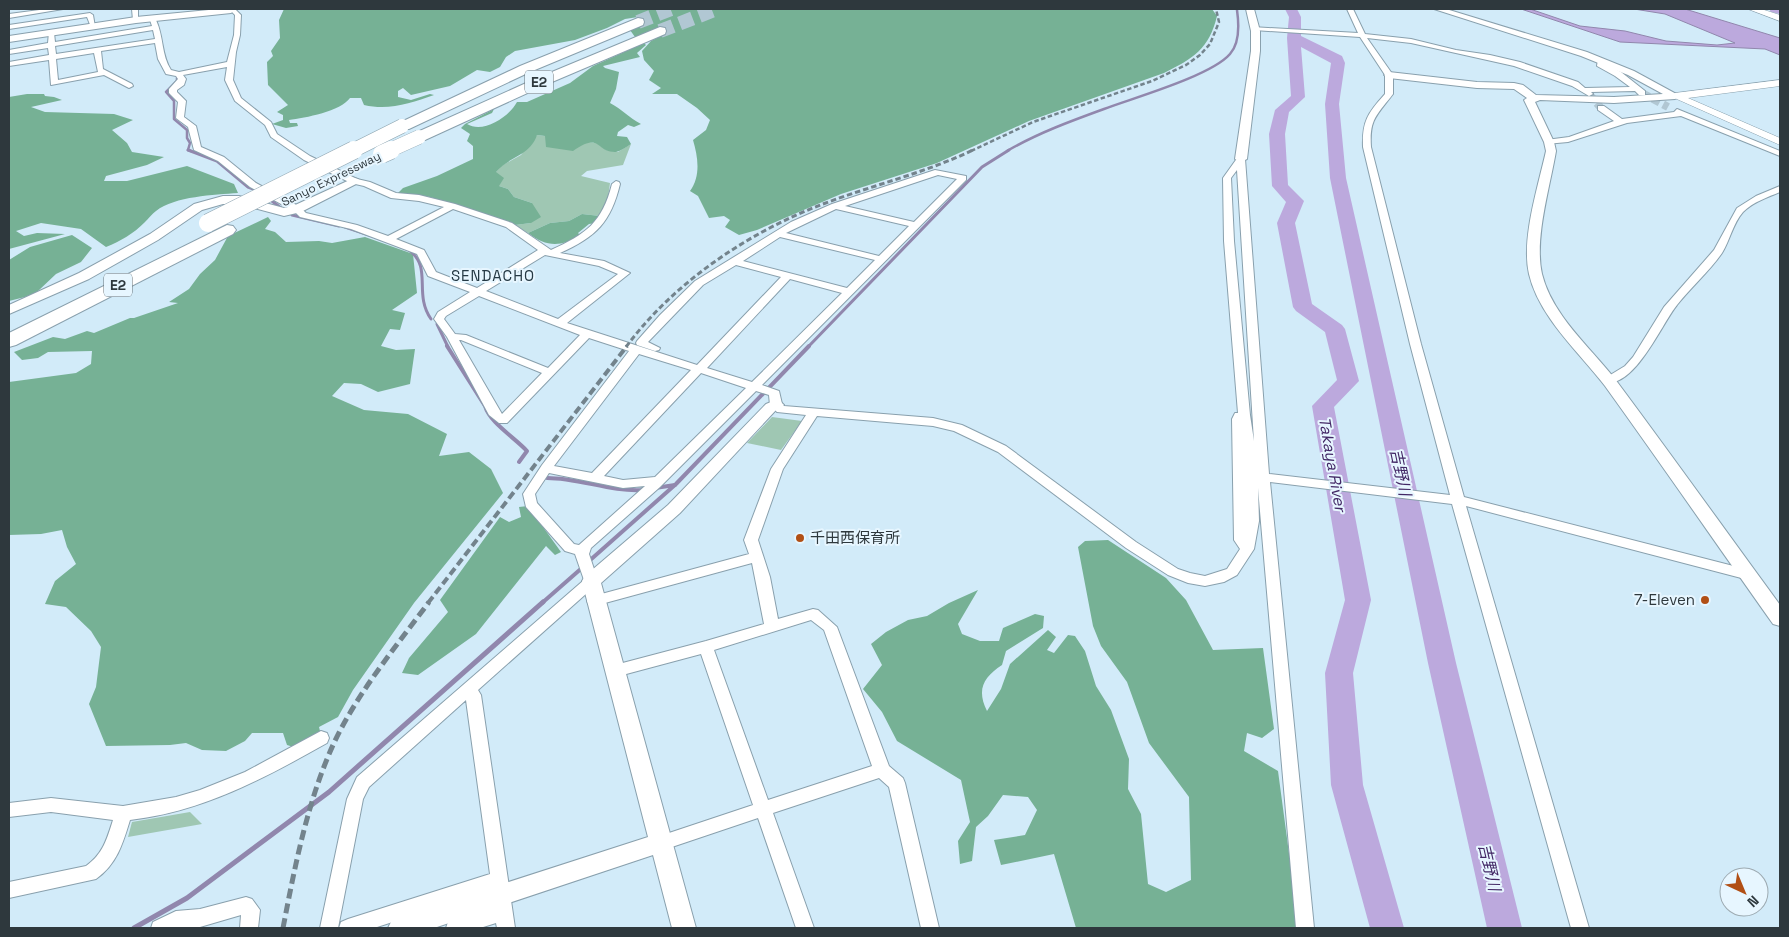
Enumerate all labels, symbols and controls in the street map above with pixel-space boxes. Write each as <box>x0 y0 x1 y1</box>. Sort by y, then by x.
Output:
road number: E2 <box>525 70 553 94</box>
street label: Sanyo Expressway <box>279 148 383 210</box>
district label: SENDACHO <box>451 266 535 285</box>
road number: E2 <box>104 274 132 296</box>
water label: Takaya River <box>1314 415 1351 515</box>
water label: 吉野川 <box>1385 446 1416 500</box>
place label: 千田西保育所 <box>810 528 900 547</box>
marker: 千田西保育所 <box>794 532 806 544</box>
place label: 7-Eleven <box>1634 590 1695 609</box>
marker: 7-Eleven <box>1699 594 1711 606</box>
water label: 吉野川 <box>1474 841 1506 895</box>
north arrow <box>1719 867 1769 917</box>
text: N <box>1743 892 1763 911</box>

